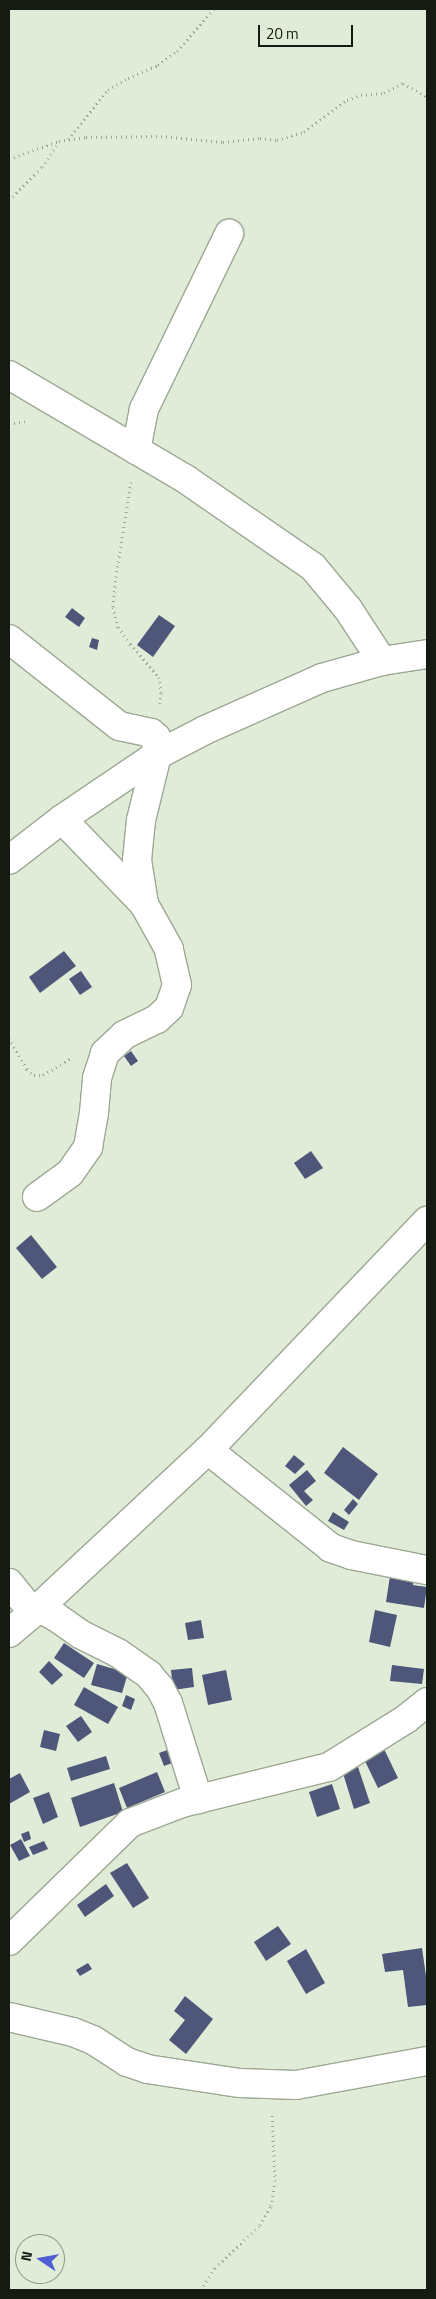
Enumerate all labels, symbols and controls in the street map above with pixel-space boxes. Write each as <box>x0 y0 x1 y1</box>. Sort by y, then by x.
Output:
scale bar <box>261 15 356 47</box>
text: 20 m <box>266 22 299 45</box>
north arrow <box>15 2234 65 2284</box>
text: N <box>15 2249 37 2263</box>

